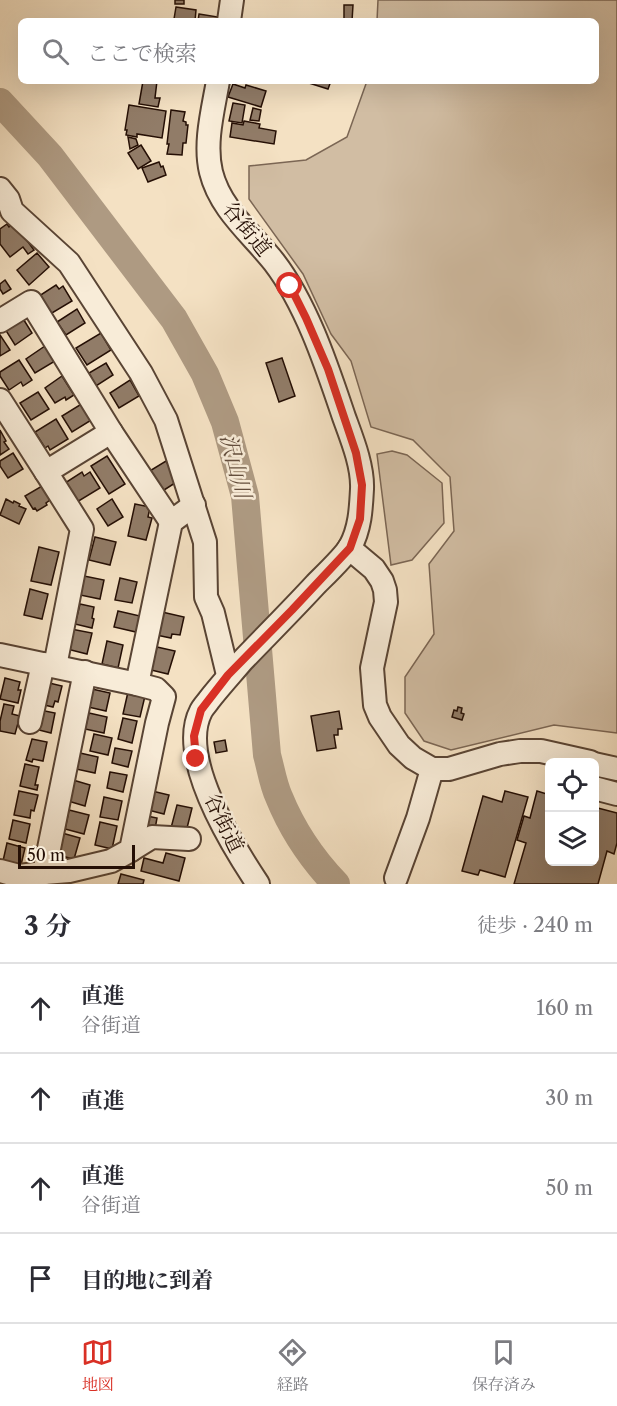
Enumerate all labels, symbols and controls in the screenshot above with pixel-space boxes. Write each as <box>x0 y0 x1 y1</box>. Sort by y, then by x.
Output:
search box <box>18 18 599 84</box>
icon: search <box>39 35 72 68</box>
text: ここで検索 <box>87 40 197 67</box>
street label: 谷街道 <box>218 196 277 261</box>
route start <box>276 272 302 298</box>
water label: 沢山川 <box>214 431 257 503</box>
route end <box>182 745 208 771</box>
map controls <box>545 758 599 866</box>
button: locate <box>545 758 599 812</box>
street label: 谷街道 <box>199 789 249 857</box>
button: layers <box>545 812 599 866</box>
scale bar <box>18 842 135 870</box>
text: 50 m <box>27 845 65 865</box>
text: 3 分 <box>24 910 71 942</box>
text: 徒歩 · 240 m <box>477 913 593 937</box>
text: 直進 <box>81 982 125 1009</box>
icon: ahead <box>24 992 57 1025</box>
text: 160 m <box>536 996 593 1020</box>
text: 谷街道 <box>81 1013 141 1037</box>
icon: ahead <box>24 1082 57 1115</box>
text: 30 m <box>545 1086 593 1110</box>
text: 直進 <box>81 1087 125 1114</box>
text: 直進 <box>81 1162 125 1189</box>
icon: ahead <box>24 1172 57 1205</box>
text: 50 m <box>546 1176 593 1200</box>
text: 谷街道 <box>81 1193 141 1217</box>
icon: arrive <box>24 1262 57 1295</box>
text: 目的地に到着 <box>81 1267 213 1294</box>
tab: 地図 <box>81 1336 114 1395</box>
tab: 経路 <box>276 1336 309 1395</box>
tab: 保存済み <box>472 1336 536 1395</box>

